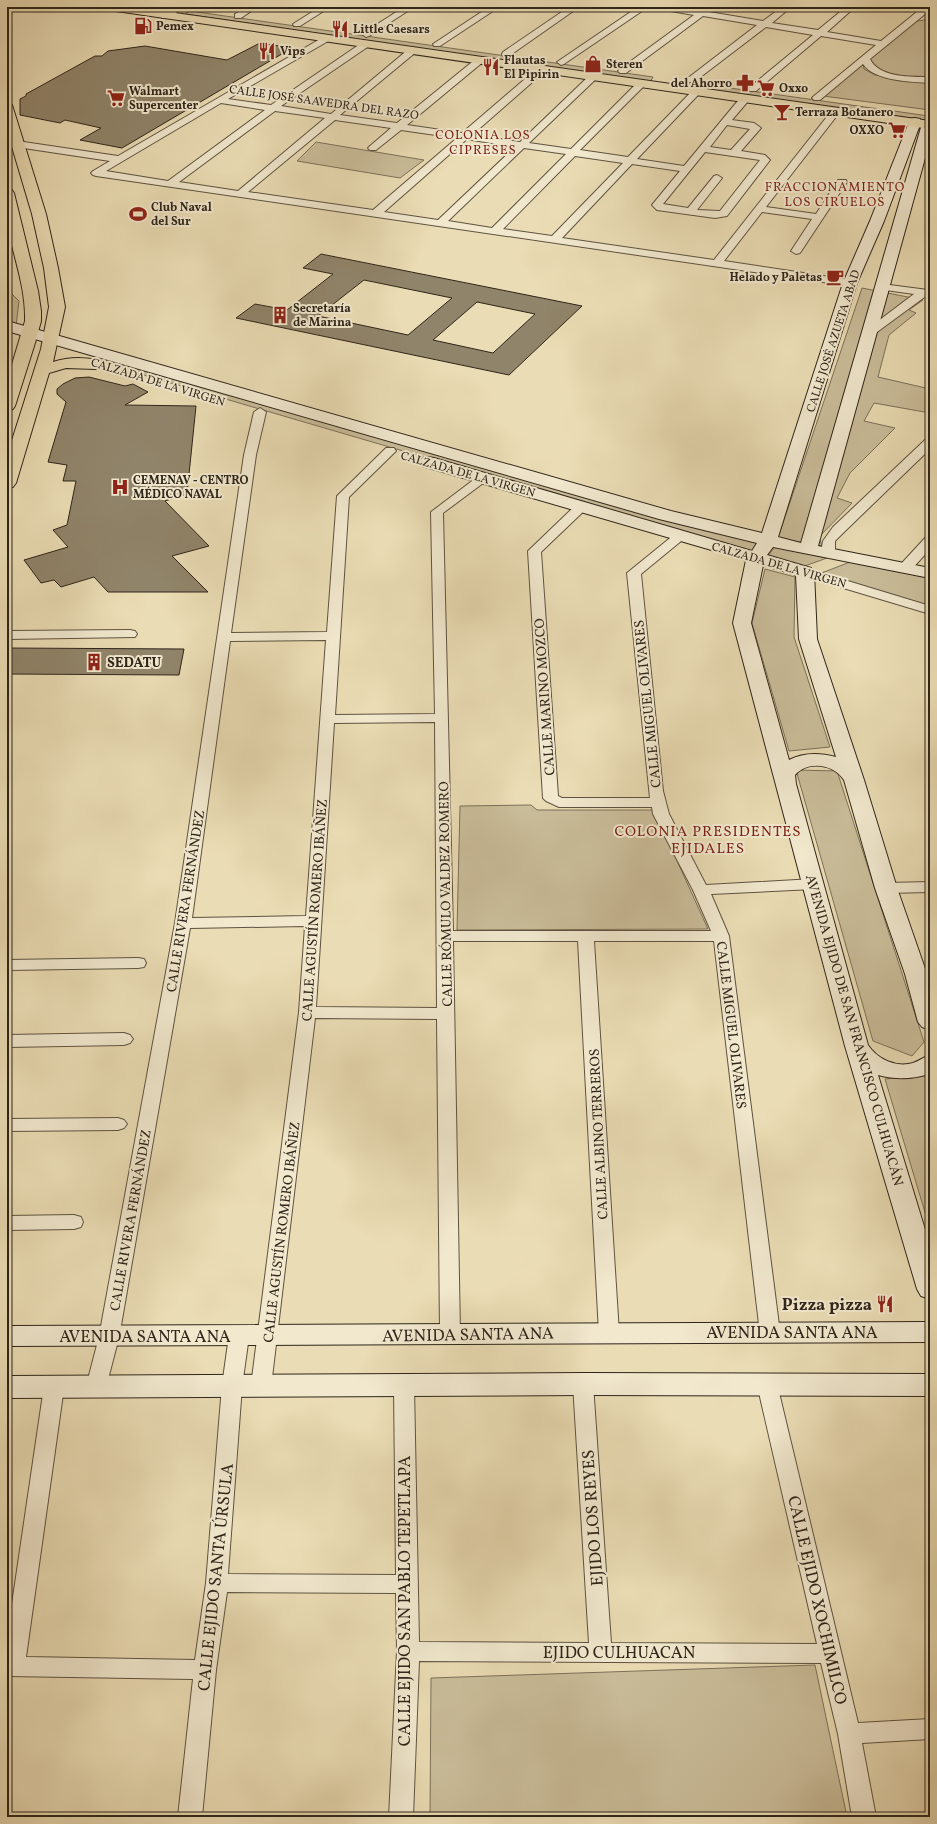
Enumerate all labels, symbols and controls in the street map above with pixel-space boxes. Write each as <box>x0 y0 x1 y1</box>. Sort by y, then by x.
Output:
fuel station icon: Pemex <box>133 16 153 36</box>
place label: Pemex <box>156 19 194 35</box>
restaurant icon: Little Caesars <box>330 19 350 39</box>
place label: Little Caesars <box>353 22 430 38</box>
restaurant icon: Vips <box>257 41 277 61</box>
place label: Vips <box>280 44 306 60</box>
place label: Flautas El Pipirin <box>504 53 560 83</box>
shop icon: Steren <box>583 54 603 74</box>
restaurant icon: Flautas El Pipirin <box>481 57 501 77</box>
place label: Steren <box>606 57 643 73</box>
pharmacy icon: del Ahorro <box>735 73 755 93</box>
place label: del Ahorro <box>671 76 732 92</box>
supermarket icon: Oxxo <box>756 78 776 98</box>
street label: CALLE JOSÉ SAAVEDRA DEL RAZO <box>228 81 420 124</box>
place label: Oxxo <box>779 81 808 97</box>
place label: Walmart Supercenter <box>129 84 199 114</box>
supermarket icon: Walmart Supercenter <box>106 88 126 108</box>
bar icon: Terraza Botanero <box>772 102 792 122</box>
place label: Terraza Botanero <box>795 105 894 121</box>
supermarket icon: OXXO <box>887 120 907 140</box>
place label: OXXO <box>849 123 884 139</box>
district label: COLONIA LOS CIPRESES <box>435 127 531 160</box>
district label: FRACCIONAMIENTO LOS CIRUELOS <box>765 179 905 212</box>
place label: Club Naval del Sur <box>151 200 212 230</box>
sports icon: Club Naval del Sur <box>128 204 148 224</box>
street label: CALLE JOSÉ AZUETA ABAD <box>802 267 865 415</box>
cafe icon: Helado y Paletas <box>825 267 845 287</box>
place label: Helado y Paletas <box>729 270 822 286</box>
place label: Secretaría de Marina <box>293 301 352 331</box>
building icon: Secretaría de Marina <box>270 305 290 325</box>
street label: CALZADA DE LA VIRGEN <box>89 355 227 411</box>
street label: CALZADA DE LA VIRGEN <box>399 448 537 502</box>
place label: CEMENAV - CENTRO MÉDICO NAVAL <box>133 473 249 503</box>
hospital icon: CEMENAV - CENTRO MÉDICO NAVAL <box>110 477 130 497</box>
street label: CALZADA DE LA VIRGEN <box>710 539 848 593</box>
street label: CALLE MARINO MOZCO <box>531 618 560 776</box>
street label: CALLE MIGUEL OLIVARES <box>630 619 667 789</box>
building icon: SEDATU <box>84 652 104 672</box>
place label: SEDATU <box>107 654 162 673</box>
street label: CALLE RÓMULO VALDEZ ROMERO <box>434 781 458 1007</box>
street label: CALLE AGUSTÍN ROMERO IBÁÑEZ <box>298 798 333 1022</box>
street label: CALLE RIVERA FERNÁNDEZ <box>163 809 210 994</box>
district label: COLONIA PRESIDENTES EJIDALES <box>614 822 802 860</box>
street label: AVENIDA EJIDO DE SAN FRANCISCO CULHUACÁN <box>800 873 907 1188</box>
street label: CALLE MIGUEL OLIVARES <box>711 940 750 1110</box>
street label: CALLE ALBINO TERREROS <box>586 1048 613 1220</box>
street label: CALLE AGUSTÍN ROMERO IBÁÑEZ <box>259 1121 305 1344</box>
street label: CALLE RIVERA FERNÁNDEZ <box>106 1128 157 1313</box>
place label: Pizza pizza <box>782 1294 872 1317</box>
restaurant icon: Pizza pizza <box>875 1294 895 1314</box>
street label: AVENIDA SANTA ANA <box>706 1322 878 1345</box>
street label: AVENIDA SANTA ANA <box>382 1323 554 1348</box>
street label: AVENIDA SANTA ANA <box>59 1326 231 1349</box>
street label: EJIDO LOS REYES <box>577 1449 610 1587</box>
street label: CALLE EJIDO SAN PABLO TEPETLAPA <box>394 1456 417 1746</box>
street label: CALLE EJIDO SANTA ÚRSULA <box>193 1462 240 1692</box>
street label: CALLE EJIDO XOCHIMILCO <box>781 1494 852 1707</box>
street label: EJIDO CULHUACAN <box>543 1642 695 1665</box>

